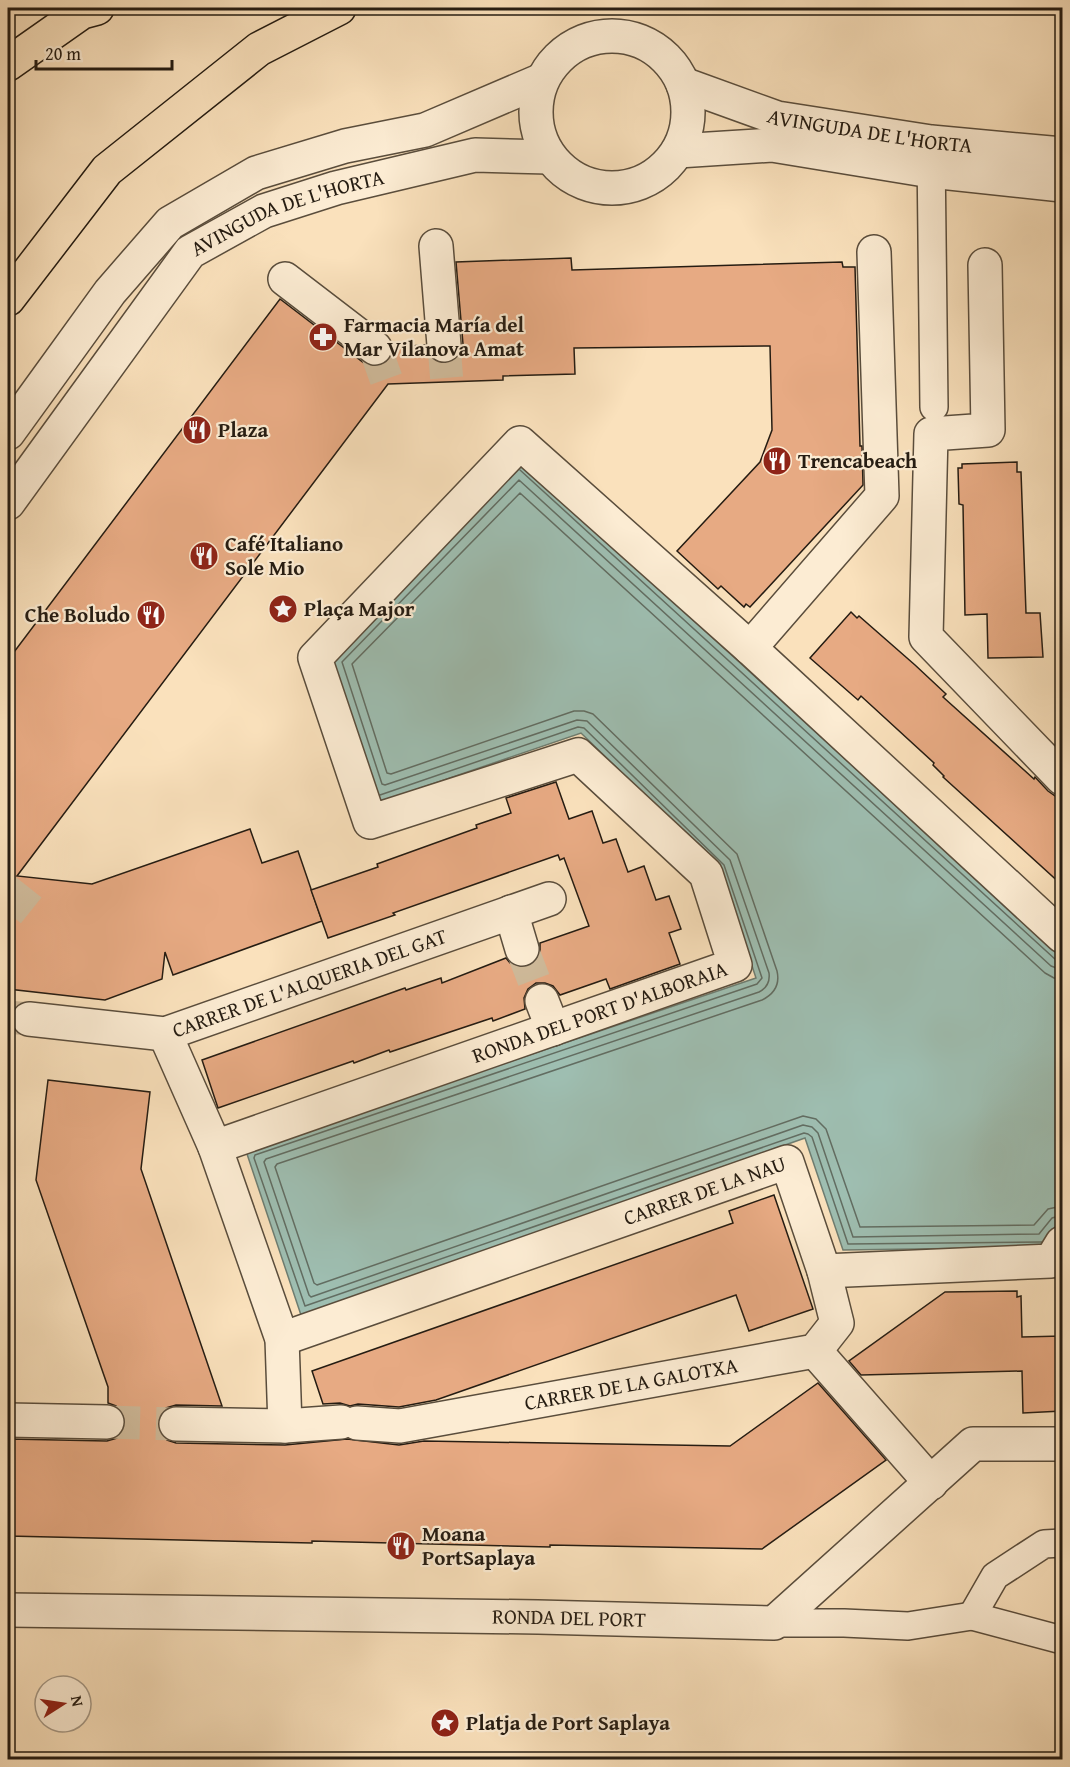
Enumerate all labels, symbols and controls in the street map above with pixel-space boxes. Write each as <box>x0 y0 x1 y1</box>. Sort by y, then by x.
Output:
scale bar <box>36 33 172 71</box>
text: 20 m <box>45 40 81 67</box>
street label: AVINGUDA DE L'HORTA <box>763 100 974 161</box>
street label: AVINGUDA DE L'HORTA <box>185 161 387 264</box>
place label: Farmacia María del Mar Vilanova Amat <box>344 309 525 364</box>
pharmacy icon: Farmacia María del Mar Vilanova Amat <box>307 321 339 353</box>
restaurant icon: Plaza <box>181 414 213 446</box>
place label: Plaza <box>218 414 268 445</box>
restaurant icon: Trencabeach <box>761 445 793 477</box>
place label: Trencabeach <box>798 445 918 476</box>
place label: Café Italiano Sole Mio <box>225 528 343 583</box>
restaurant icon: Café Italiano Sole Mio <box>188 540 220 572</box>
place icon: Plaça Major <box>267 593 299 625</box>
place label: Plaça Major <box>304 593 415 624</box>
place label: Che Boludo <box>25 599 130 630</box>
restaurant icon: Che Boludo <box>135 599 167 631</box>
street label: CARRER DE L'ALQUERIA DEL GAT <box>168 920 451 1045</box>
street label: RONDA DEL PORT D'ALBORAIA <box>468 953 732 1071</box>
street label: CARRER DE LA NAU <box>619 1148 790 1233</box>
street label: CARRER DE LA GALOTXA <box>522 1349 741 1418</box>
place label: Moana PortSaplaya <box>422 1518 535 1573</box>
restaurant icon: Moana PortSaplaya <box>385 1530 417 1562</box>
street label: RONDA DEL PORT <box>492 1600 646 1635</box>
north arrow <box>33 1674 93 1734</box>
text: N <box>65 1693 91 1709</box>
place icon: Platja de Port Saplaya <box>429 1707 461 1739</box>
place label: Platja de Port Saplaya <box>466 1707 670 1738</box>

